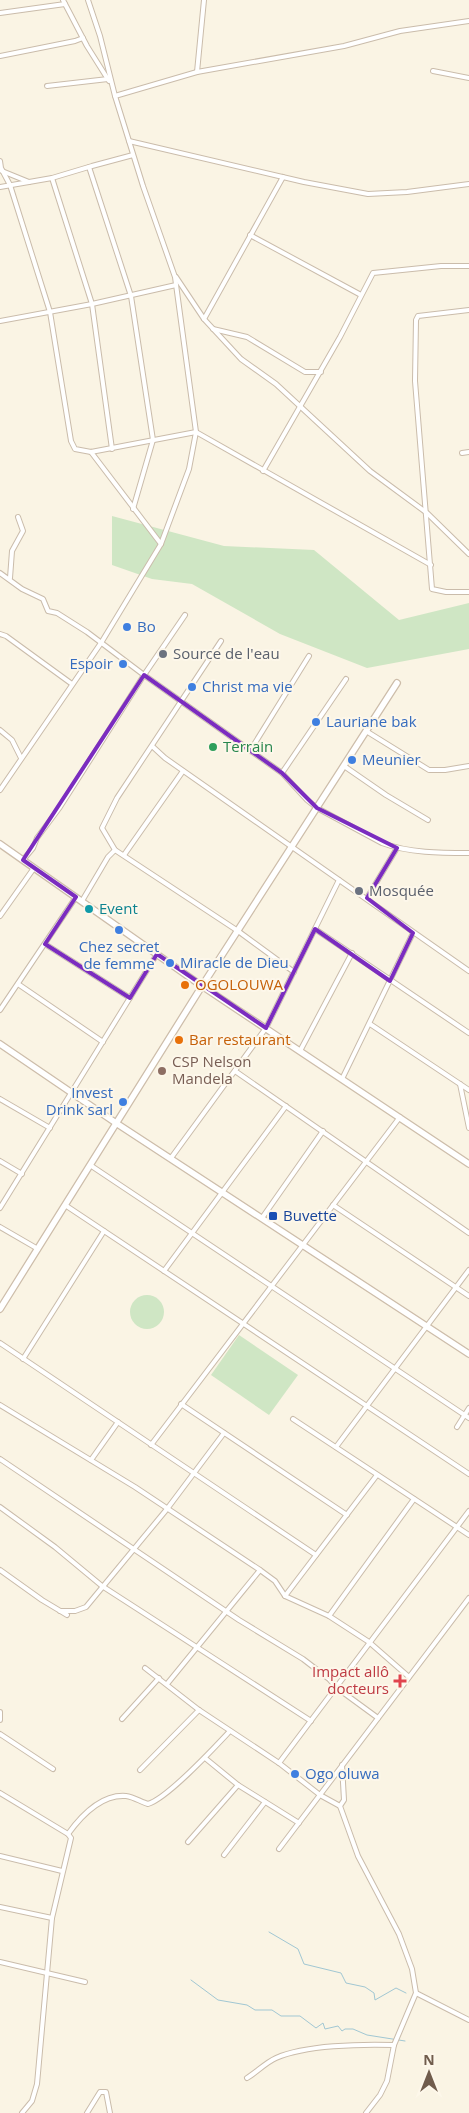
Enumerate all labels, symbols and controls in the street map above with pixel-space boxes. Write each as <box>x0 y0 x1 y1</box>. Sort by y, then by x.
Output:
place label: Bo <box>137 616 156 636</box>
marker: Bo <box>121 621 133 633</box>
place label: Source de l'eau <box>173 643 280 663</box>
marker: Source de l'eau <box>157 648 169 660</box>
place label: Espoir <box>69 653 113 673</box>
marker: Espoir <box>117 658 129 670</box>
place label: Christ ma vie <box>202 676 293 696</box>
marker: Christ ma vie <box>186 681 198 693</box>
place label: Lauriane bak <box>326 711 417 731</box>
marker: Lauriane bak <box>310 716 322 728</box>
place label: Terrain <box>223 736 273 756</box>
marker: Terrain <box>207 741 219 753</box>
place label: Meunier <box>362 749 421 769</box>
marker: Meunier <box>346 754 358 766</box>
place label: Mosquée <box>369 880 434 900</box>
marker: Mosquée <box>353 885 365 897</box>
place label: Event <box>99 898 138 918</box>
marker: Event <box>83 903 95 915</box>
marker: Chez secret de femme <box>113 924 125 936</box>
place label: Chez secret de femme <box>79 936 159 973</box>
place label: Miracle de Dieu <box>180 952 289 972</box>
marker: Miracle de Dieu <box>164 957 176 969</box>
place label: OGOLOUWA <box>195 974 284 994</box>
marker: OGOLOUWA <box>179 979 191 991</box>
place label: Bar restaurant <box>189 1029 291 1049</box>
marker: Bar restaurant <box>173 1034 185 1046</box>
place label: CSP Nelson Mandela <box>172 1051 251 1088</box>
marker: CSP Nelson Mandela <box>156 1065 168 1077</box>
place label: Invest Drink sarl <box>46 1082 113 1119</box>
marker: Invest Drink sarl <box>117 1096 129 1108</box>
place label: Buvette <box>283 1205 337 1225</box>
marker: Buvette <box>267 1210 279 1222</box>
place label: Impact allô docteurs <box>312 1661 389 1698</box>
marker: Impact allô docteurs <box>393 1674 407 1688</box>
place label: Ogo oluwa <box>305 1763 380 1783</box>
marker: Ogo oluwa <box>289 1768 301 1780</box>
north arrow <box>404 2048 454 2098</box>
text: N <box>423 2050 435 2069</box>

